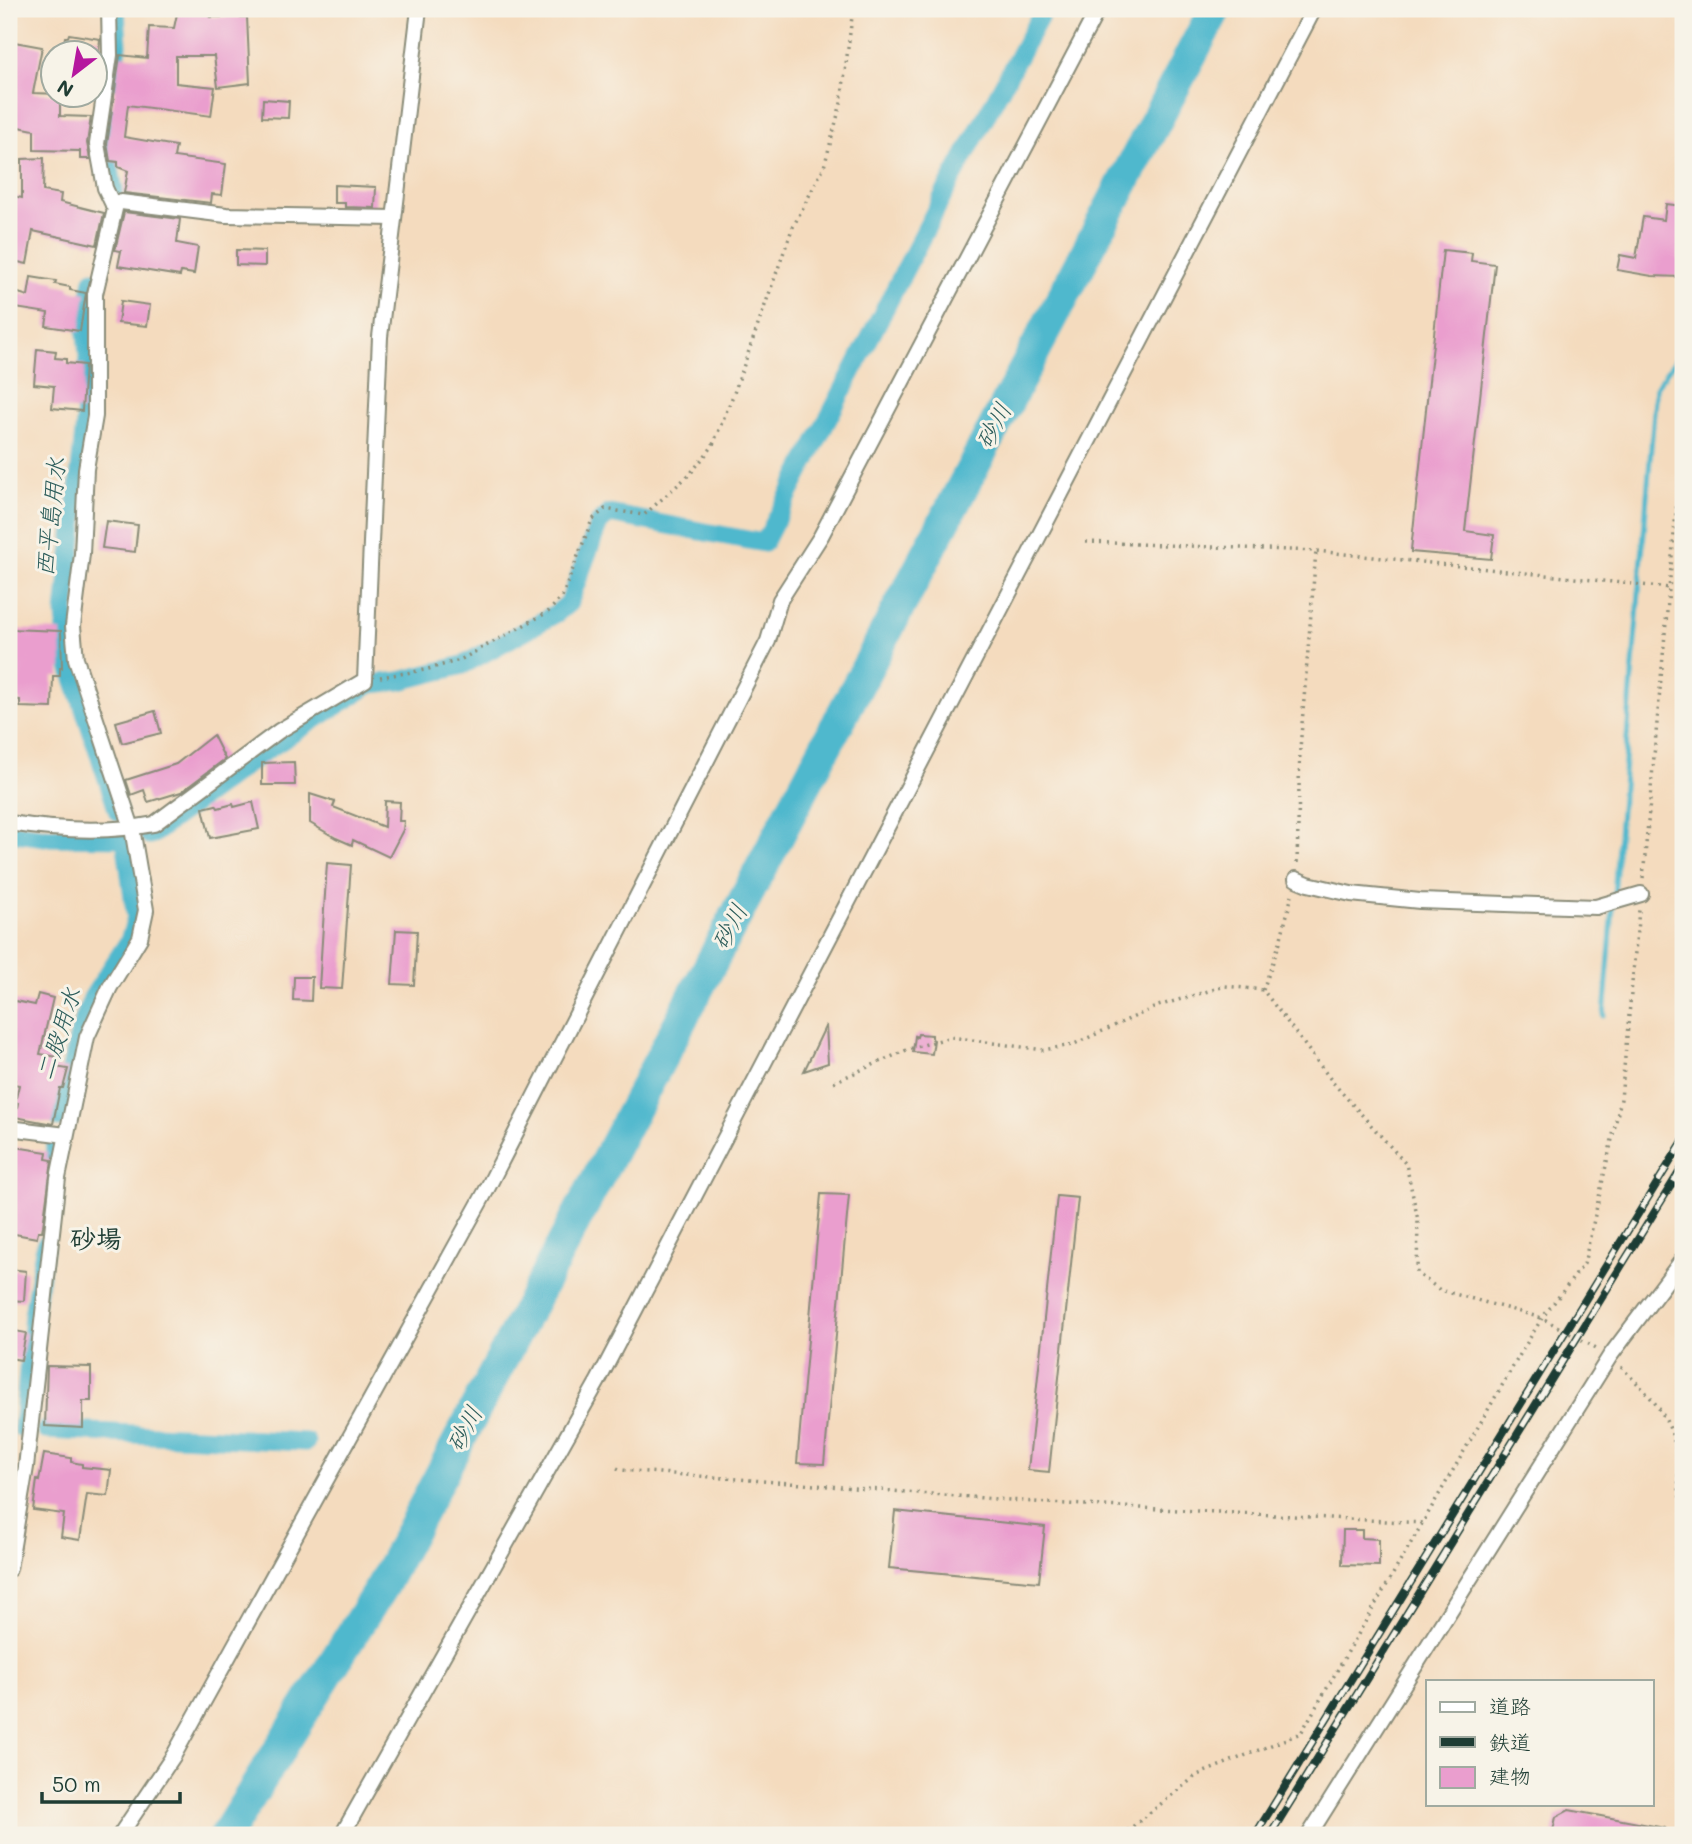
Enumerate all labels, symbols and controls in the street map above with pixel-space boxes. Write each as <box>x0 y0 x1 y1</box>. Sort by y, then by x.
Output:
north arrow <box>38 38 108 108</box>
text: N <box>52 75 78 103</box>
water label: 砂川 <box>968 397 1018 454</box>
water label: 西平島用水 <box>28 456 71 578</box>
water label: 砂川 <box>704 898 754 955</box>
water label: 二股用水 <box>28 983 87 1084</box>
district label: 砂場 <box>70 1221 122 1255</box>
water label: 砂川 <box>439 1400 489 1457</box>
legend <box>1426 1680 1654 1806</box>
text: 道路 <box>1489 1692 1531 1719</box>
text: 鉄道 <box>1489 1728 1531 1755</box>
scale bar <box>42 1760 180 1804</box>
text: 建物 <box>1489 1762 1531 1789</box>
text: 50 m <box>52 1770 101 1797</box>

